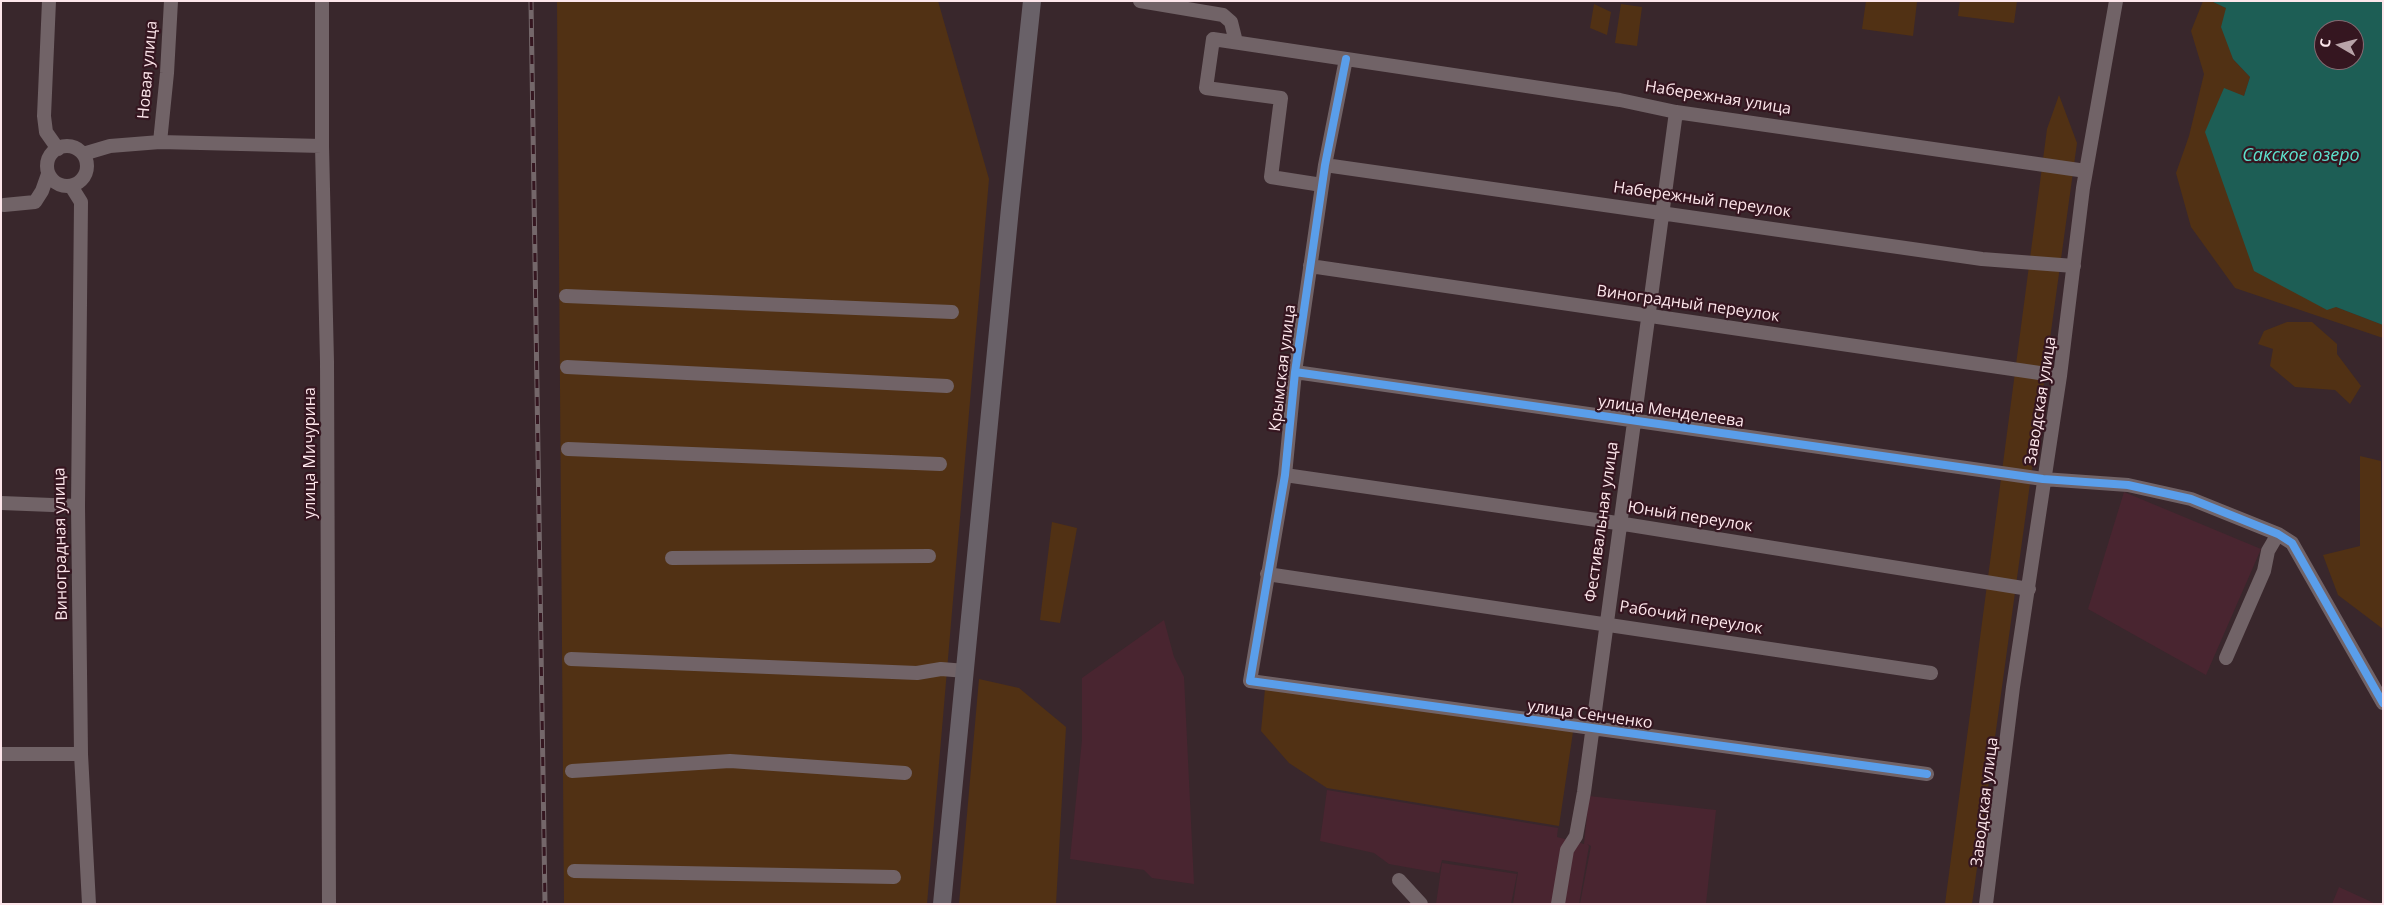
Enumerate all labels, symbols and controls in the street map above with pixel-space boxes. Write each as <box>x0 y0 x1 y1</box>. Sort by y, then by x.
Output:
street label: Новая улица <box>134 20 162 120</box>
north arrow <box>2314 20 2364 70</box>
text: С <box>2315 37 2335 49</box>
street label: Набережная улица <box>1643 77 1793 119</box>
water label: Сакское озеро <box>2242 145 2360 167</box>
street label: Набережный переулок <box>1612 178 1792 222</box>
street label: Виноградный переулок <box>1595 282 1781 326</box>
street label: Крымская улица <box>1266 303 1300 433</box>
street label: Заводская улица <box>2021 335 2061 467</box>
street label: улица Мичурина <box>300 387 320 519</box>
street label: улица Менделеева <box>1597 392 1745 432</box>
street label: Фестивальная улица <box>1581 440 1623 604</box>
street label: Виноградная улица <box>50 467 72 621</box>
street label: Юный переулок <box>1626 498 1754 536</box>
street label: Рабочий переулок <box>1618 597 1764 639</box>
street label: улица Сенченко <box>1526 697 1654 733</box>
street label: Заводская улица <box>1968 736 2002 868</box>

